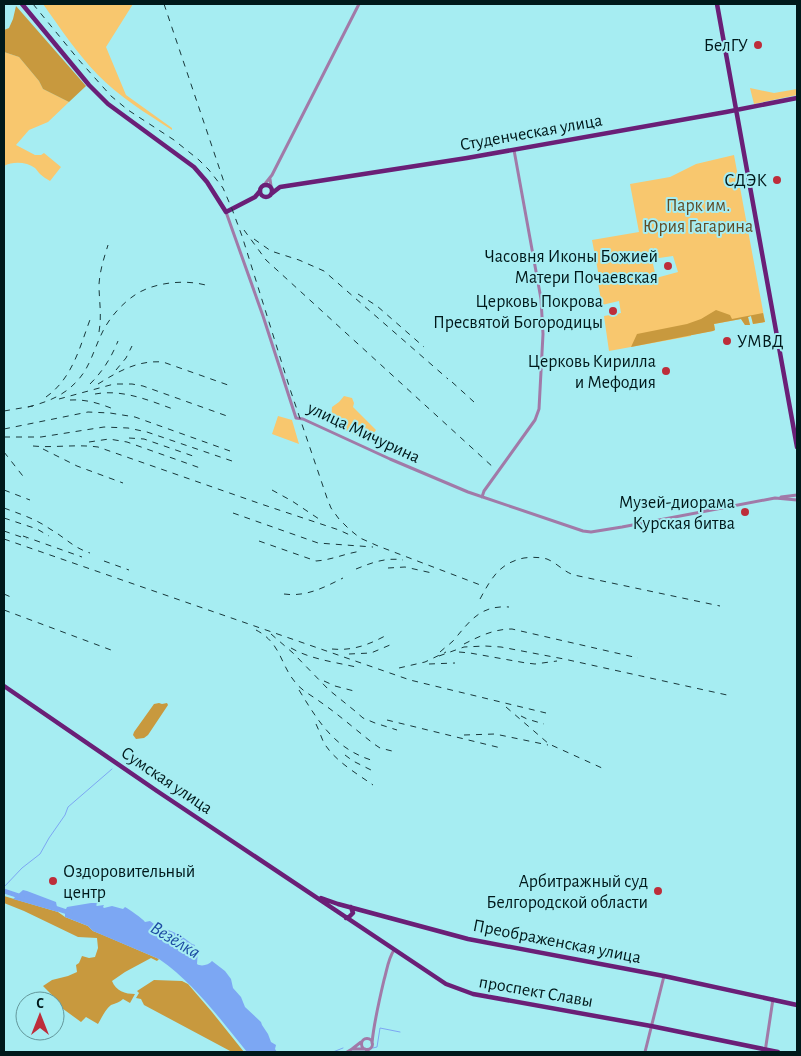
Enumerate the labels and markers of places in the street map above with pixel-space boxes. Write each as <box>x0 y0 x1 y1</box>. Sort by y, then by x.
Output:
place label: БелГУ <box>704 37 748 55</box>
marker: БелГУ <box>752 39 764 51</box>
place label: СДЭК <box>724 172 768 190</box>
marker: СДЭК <box>771 174 783 186</box>
place label: Часовня Иконы Божией Матери Почаевская <box>484 248 658 287</box>
marker: Часовня Иконы Божией Матери Почаевская <box>662 260 674 272</box>
place label: Церковь Покрова Пресвятой Богородицы <box>433 293 603 332</box>
marker: Церковь Покрова Пресвятой Богородицы <box>607 305 619 317</box>
place label: УМВД <box>737 333 784 351</box>
marker: УМВД <box>721 335 733 347</box>
place label: Церковь Кирилла и Мефодия <box>528 353 656 392</box>
marker: Церковь Кирилла и Мефодия <box>660 365 672 377</box>
place label: Музей-диорама Курская битва <box>619 494 735 533</box>
marker: Музей-диорама Курская битва <box>739 506 751 518</box>
place label: Оздоровительный центр <box>63 863 195 902</box>
place label: Арбитражный суд Белгородской области <box>486 872 648 912</box>
marker: Оздоровительный центр <box>47 875 59 887</box>
marker: Арбитражный суд Белгородской области <box>652 885 664 897</box>

